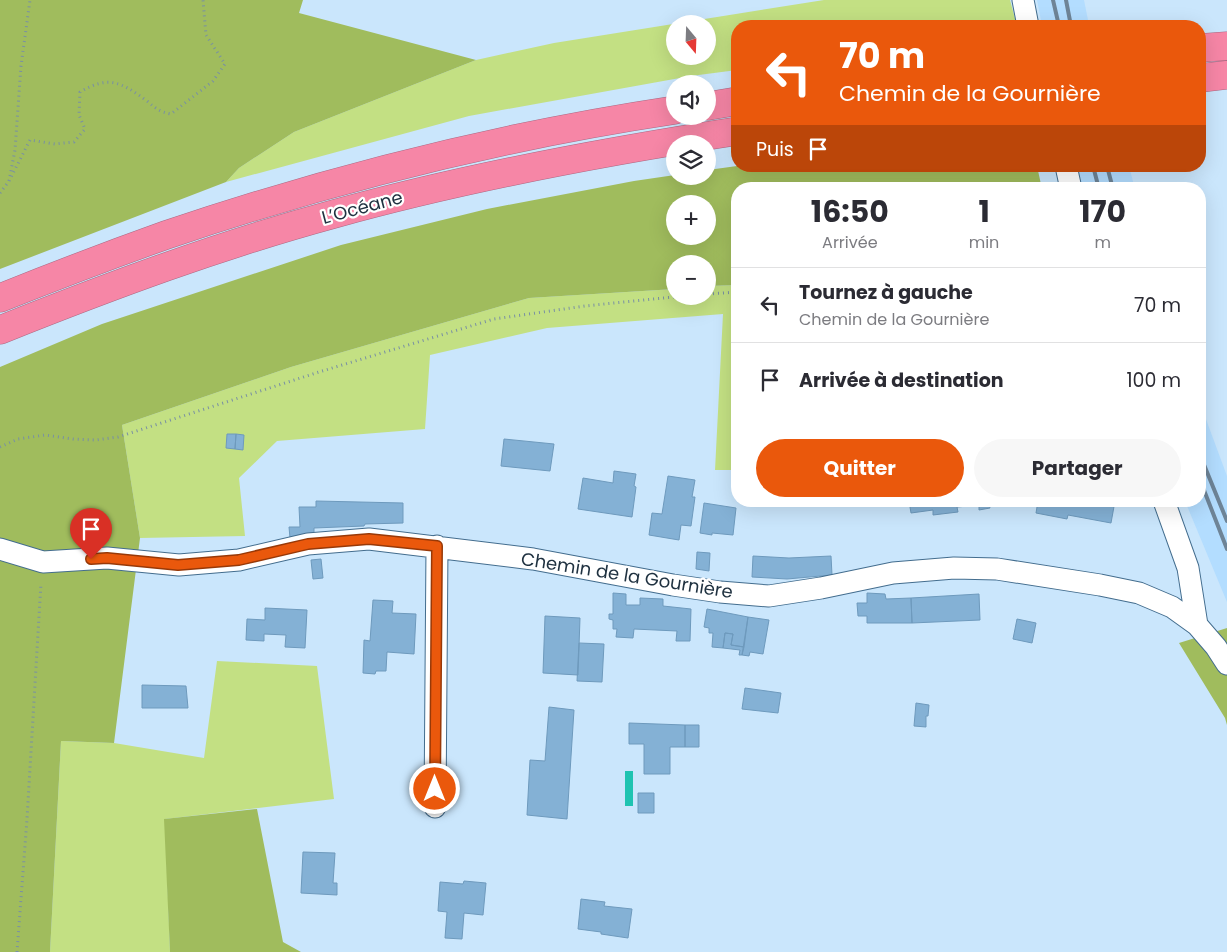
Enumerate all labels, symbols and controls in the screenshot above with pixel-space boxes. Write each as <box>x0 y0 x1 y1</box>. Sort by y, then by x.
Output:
north arrow <box>666 15 716 65</box>
map controls <box>666 15 716 305</box>
text: 70 m <box>839 31 925 80</box>
icon: left <box>756 40 821 105</box>
button: sound <box>666 75 716 125</box>
text: Chemin de la Gournière <box>839 78 1101 109</box>
button: layers <box>666 135 716 185</box>
icon: arrive <box>804 135 832 163</box>
text: Puis <box>756 136 794 163</box>
street label: L’Océane <box>319 184 405 230</box>
text: 16:50 <box>811 190 889 233</box>
text: 1 <box>978 190 990 233</box>
text: 170 <box>1079 190 1126 233</box>
button: + <box>666 195 716 245</box>
text: Arrivée <box>822 231 878 254</box>
text: min <box>969 231 999 254</box>
text: m <box>1094 231 1111 254</box>
button: − <box>666 255 716 305</box>
text: Tournez à gauche <box>799 279 973 306</box>
icon: left <box>756 291 784 319</box>
text: 70 m <box>1134 292 1181 319</box>
text: Chemin de la Gournière <box>799 308 989 331</box>
icon: arrive <box>756 366 784 394</box>
text: Arrivée à destination <box>799 367 1004 394</box>
text: 100 m <box>1126 367 1181 394</box>
button: Quitter <box>756 439 964 497</box>
button: Partager <box>974 439 1181 497</box>
pin <box>70 508 112 559</box>
icon: arrive <box>77 515 105 543</box>
street label: Chemin de la Gournière <box>519 546 735 604</box>
position arrow <box>408 762 460 814</box>

